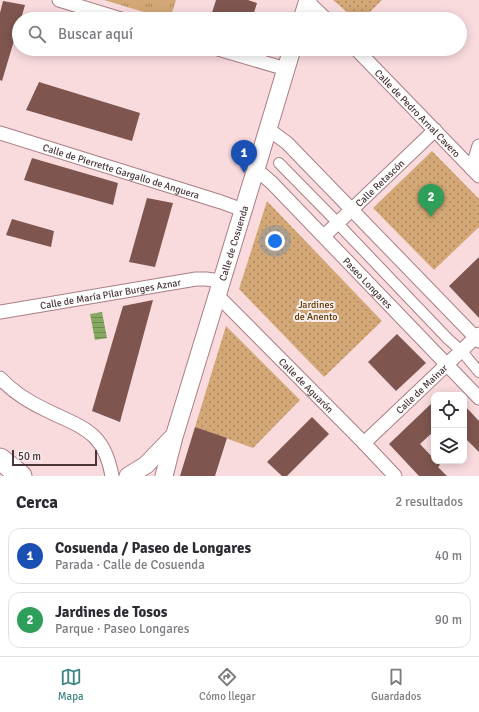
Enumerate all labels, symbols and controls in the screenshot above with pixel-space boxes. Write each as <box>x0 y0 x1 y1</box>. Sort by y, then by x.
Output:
search box <box>12 12 467 56</box>
icon: search <box>26 23 48 45</box>
text: Buscar aquí <box>58 25 133 43</box>
street label: Calle de Pedro Arnal Cavero <box>372 67 462 160</box>
pin: 1 <box>231 140 257 173</box>
street label: Calle de Pierrette Gargallo de Anguera <box>41 142 201 202</box>
street label: Calle Retascón <box>353 157 407 210</box>
pin: 2 <box>418 184 444 217</box>
street label: Calle de Cosuenda <box>217 204 251 283</box>
your location <box>265 231 285 251</box>
street label: Paseo Longares <box>340 255 395 312</box>
street label: Calle de María Pilar Burges Aznar <box>39 277 182 312</box>
park label: Jardines de Anento <box>294 299 338 323</box>
street label: Calle de Aguarón <box>276 356 336 416</box>
street label: Calle de Mainar <box>394 362 451 417</box>
map controls <box>431 392 467 464</box>
button: locate <box>431 392 467 428</box>
button: layers <box>431 428 467 464</box>
scale bar <box>12 448 97 467</box>
text: 50 m <box>18 450 41 463</box>
text: Cerca <box>16 492 58 513</box>
text: 2 resultados <box>395 494 463 510</box>
text: Cosuenda / Paseo de Longares <box>55 539 251 557</box>
text: 1 <box>26 548 34 564</box>
text: 40 m <box>435 548 462 564</box>
text: Parada · Calle de Cosuenda <box>55 557 205 573</box>
text: Jardines de Tosos <box>55 603 167 621</box>
text: 2 <box>26 612 34 628</box>
text: 90 m <box>435 612 462 628</box>
text: Parque · Paseo Longares <box>55 621 189 637</box>
tab: Mapa <box>58 666 84 703</box>
tab: Cómo llegar <box>199 666 255 703</box>
tab: Guardados <box>371 666 421 703</box>

